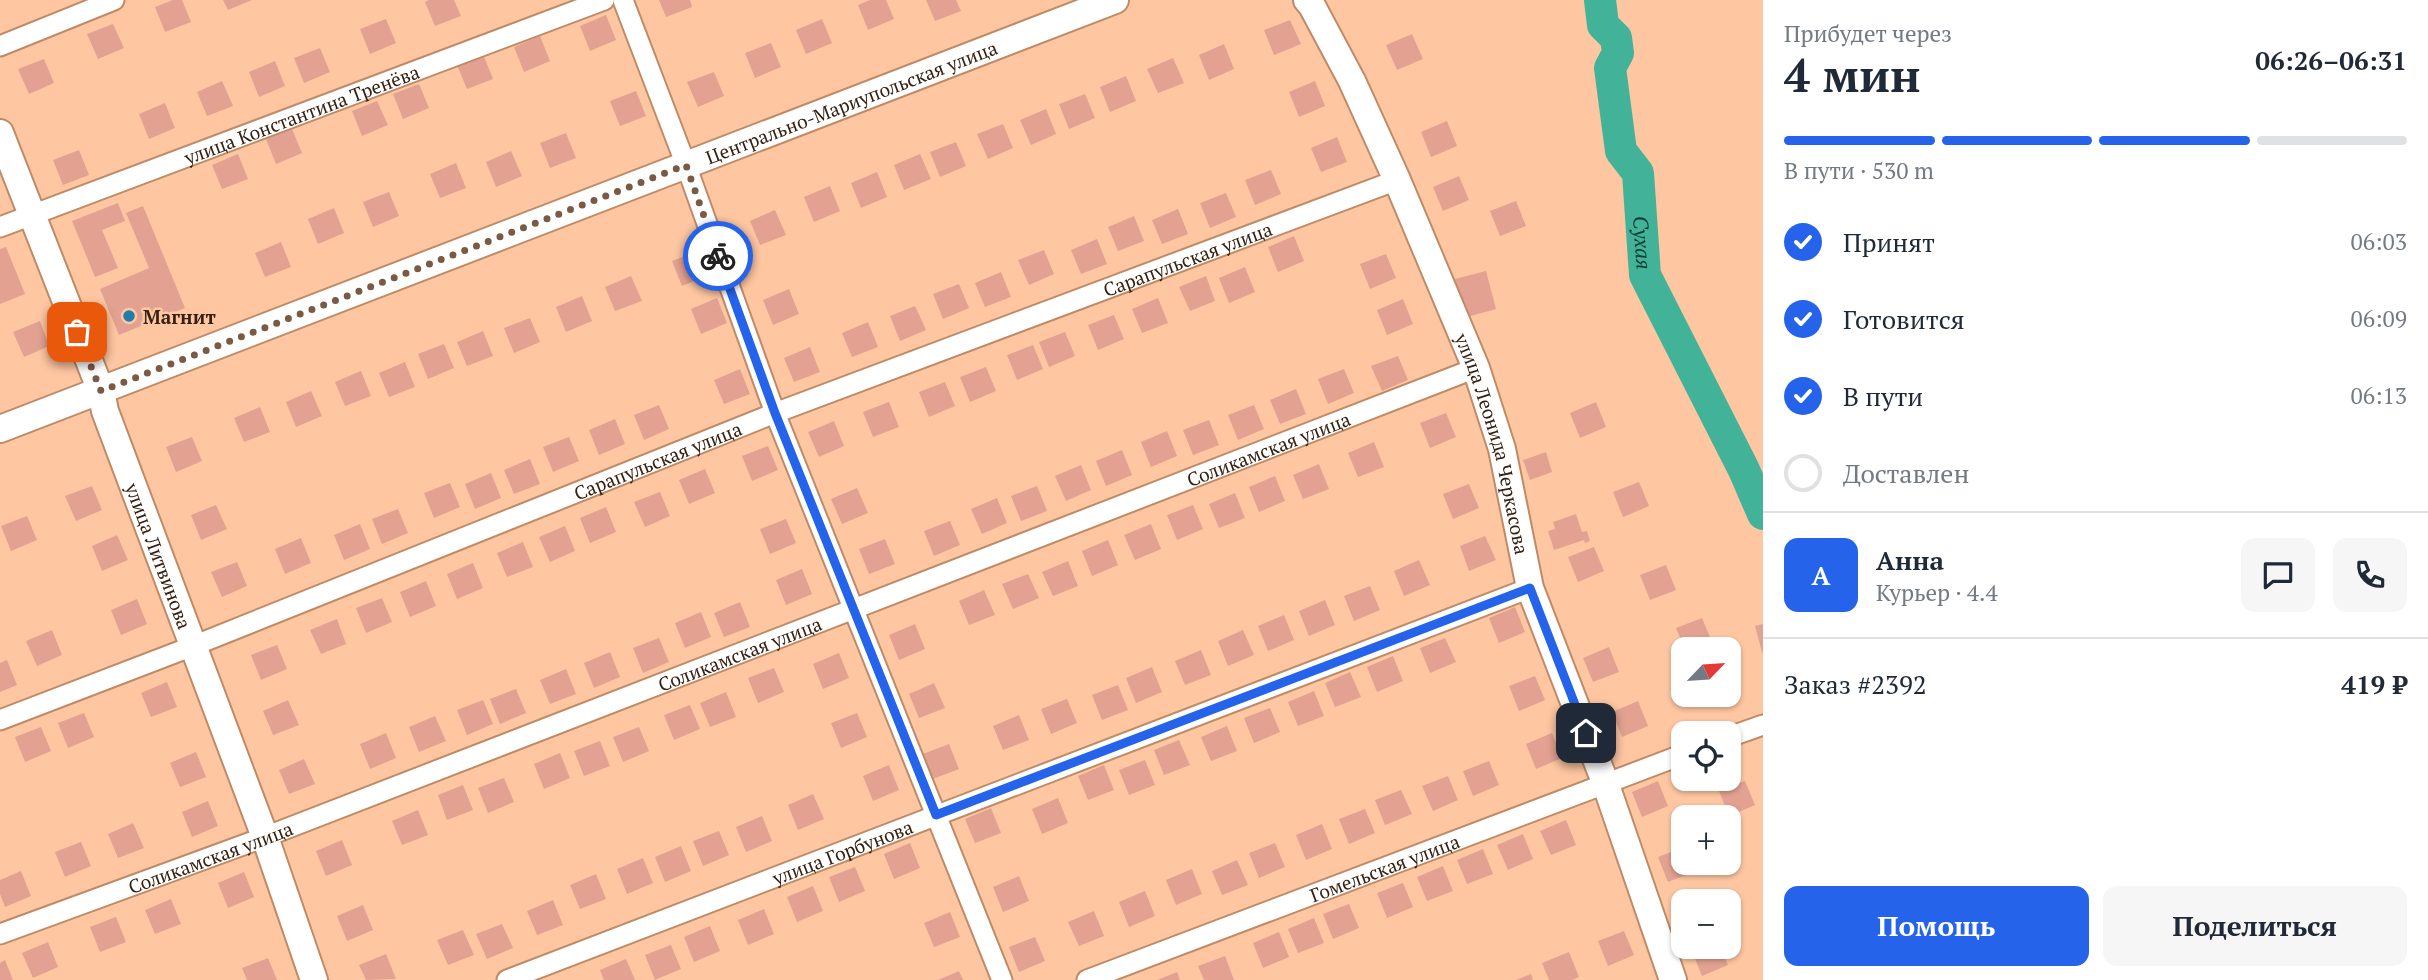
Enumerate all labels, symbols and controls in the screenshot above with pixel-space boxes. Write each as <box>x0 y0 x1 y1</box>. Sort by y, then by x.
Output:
text: Прибудет через <box>1784 18 1952 49</box>
street label: Центрально-Мариупольская улица <box>702 34 1001 169</box>
text: 06:26–06:31 <box>2255 43 2407 77</box>
text: 4 мин <box>1784 44 1921 105</box>
street label: улица Константина Тренёва <box>179 58 423 170</box>
text: В пути · 530 m <box>1784 155 1934 186</box>
street label: Сарапульская улица <box>1099 215 1276 302</box>
water label: Сухая <box>1627 215 1659 270</box>
courier <box>683 221 753 291</box>
icon: check <box>1784 223 1822 261</box>
text: Принят <box>1843 225 1935 259</box>
text: 06:03 <box>2350 226 2407 257</box>
icon: bike <box>699 237 737 275</box>
icon: check <box>1784 300 1822 338</box>
pin <box>47 302 107 362</box>
text: Готовится <box>1843 302 1965 336</box>
text: 06:09 <box>2350 303 2407 334</box>
place label: Магнит <box>143 304 216 329</box>
marker: Магнит <box>121 308 137 324</box>
icon: bag <box>58 313 96 351</box>
street label: улица Леонида Черкасова <box>1450 328 1535 557</box>
icon: check <box>1784 377 1822 415</box>
text: В пути <box>1843 379 1923 413</box>
text: 06:13 <box>2350 380 2407 411</box>
street label: Соликамская улица <box>1183 405 1354 491</box>
street label: Сарапульская улица <box>570 415 745 505</box>
text: Доставлен <box>1843 456 1969 490</box>
street label: улица Литвинова <box>120 478 198 633</box>
button: chat <box>2241 538 2315 612</box>
button: phone <box>2333 538 2407 612</box>
text: Анна <box>1876 543 1944 577</box>
text: А <box>1812 558 1830 592</box>
text: Курьер · 4.4 <box>1876 577 1998 608</box>
street label: Соликамская улица <box>654 610 825 696</box>
north arrow <box>1671 637 1741 707</box>
map controls <box>1671 637 1741 959</box>
text: Заказ #2392 <box>1784 667 1927 701</box>
text: 419 ₽ <box>2341 667 2407 701</box>
pin <box>1556 703 1616 763</box>
icon: home <box>1567 714 1605 752</box>
button: locate <box>1671 721 1741 791</box>
button: + <box>1671 805 1741 875</box>
street label: улица Горбунова <box>767 813 916 890</box>
street label: Соликамская улица <box>125 815 297 899</box>
street label: Гомельская улица <box>1306 828 1463 907</box>
button: Помощь <box>1784 886 2089 966</box>
button: Поделиться <box>2103 886 2407 966</box>
button: − <box>1671 889 1741 959</box>

